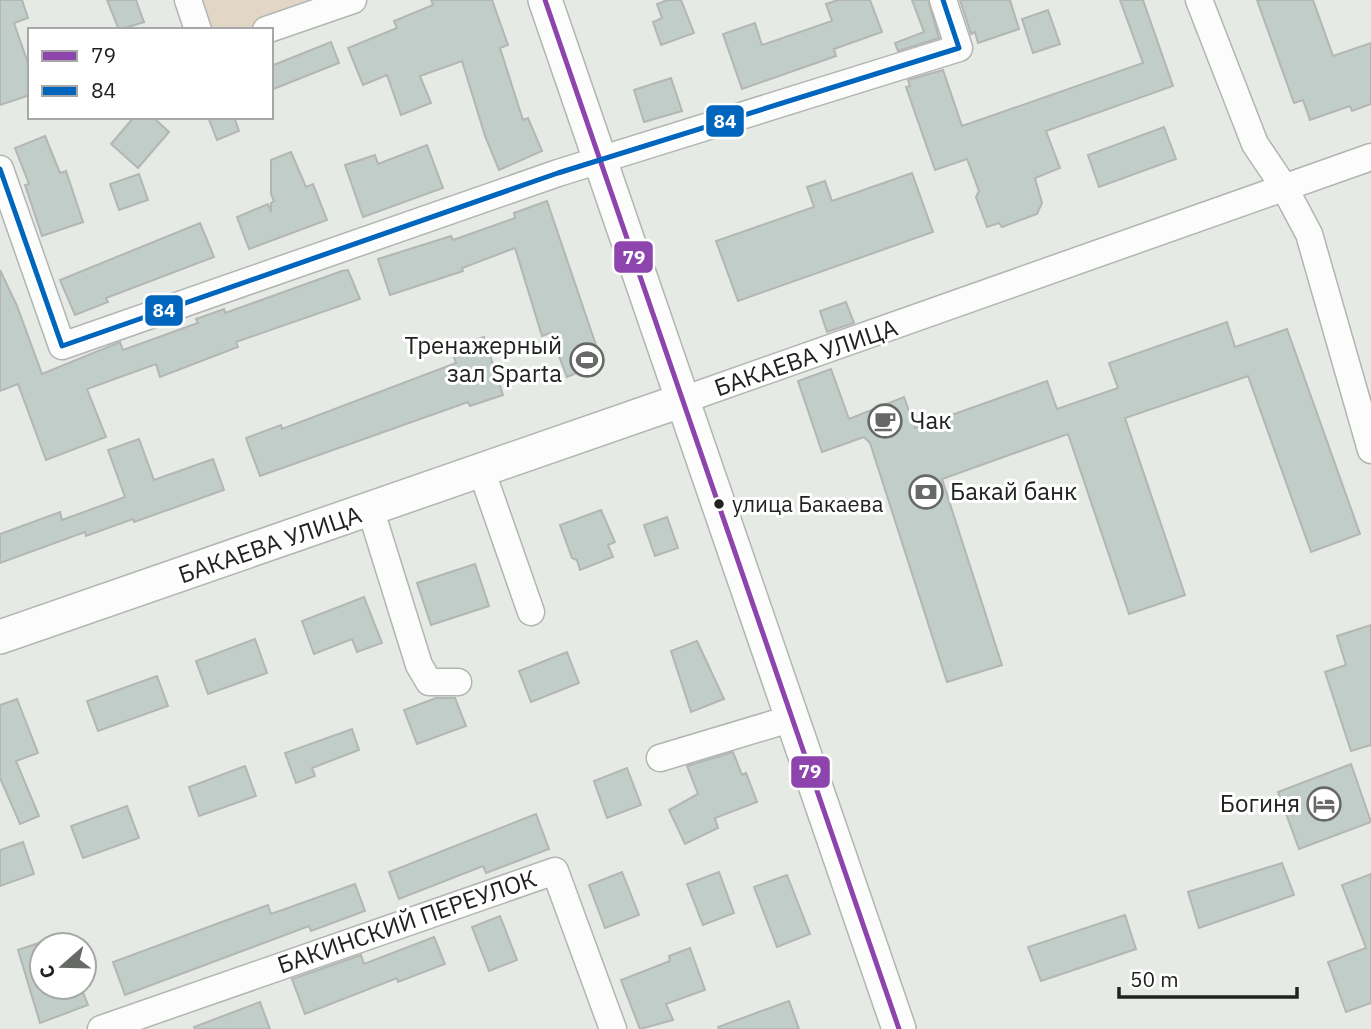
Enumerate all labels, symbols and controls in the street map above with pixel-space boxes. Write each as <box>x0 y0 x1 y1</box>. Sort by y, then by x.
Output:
legend <box>28 28 273 119</box>
text: 79 <box>91 41 116 69</box>
text: 84 <box>91 76 116 104</box>
line badge: 84 <box>705 104 745 138</box>
text: 84 <box>714 109 736 133</box>
line badge: 79 <box>613 240 654 274</box>
text: 79 <box>623 245 645 269</box>
line badge: 84 <box>144 294 184 327</box>
text: 84 <box>153 298 175 322</box>
street label: БАКАЕВА УЛИЦА <box>710 311 901 403</box>
place label: Тренажерный зал Sparta <box>405 329 562 389</box>
sports icon: Тренажерный зал Sparta <box>568 341 606 379</box>
cafe icon: Чак <box>866 402 904 440</box>
place label: Чак <box>910 404 952 436</box>
bank icon: Бакай банк <box>907 473 945 511</box>
place label: Бакай банк <box>950 475 1077 507</box>
place label: улица Бакаева <box>732 489 884 518</box>
marker: улица Бакаева <box>712 497 726 511</box>
street label: БАКАЕВА УЛИЦА <box>174 498 365 590</box>
line badge: 79 <box>790 755 831 789</box>
text: 79 <box>799 759 821 783</box>
hotel icon: Богиня <box>1305 785 1343 823</box>
place label: Богиня <box>1220 787 1300 819</box>
street label: БАКИНСКИЙ ПЕРЕУЛОК <box>273 862 541 980</box>
north arrow <box>28 931 98 1001</box>
scale bar <box>1119 956 1298 1000</box>
text: С <box>34 962 60 982</box>
text: 50 m <box>1130 965 1179 993</box>

